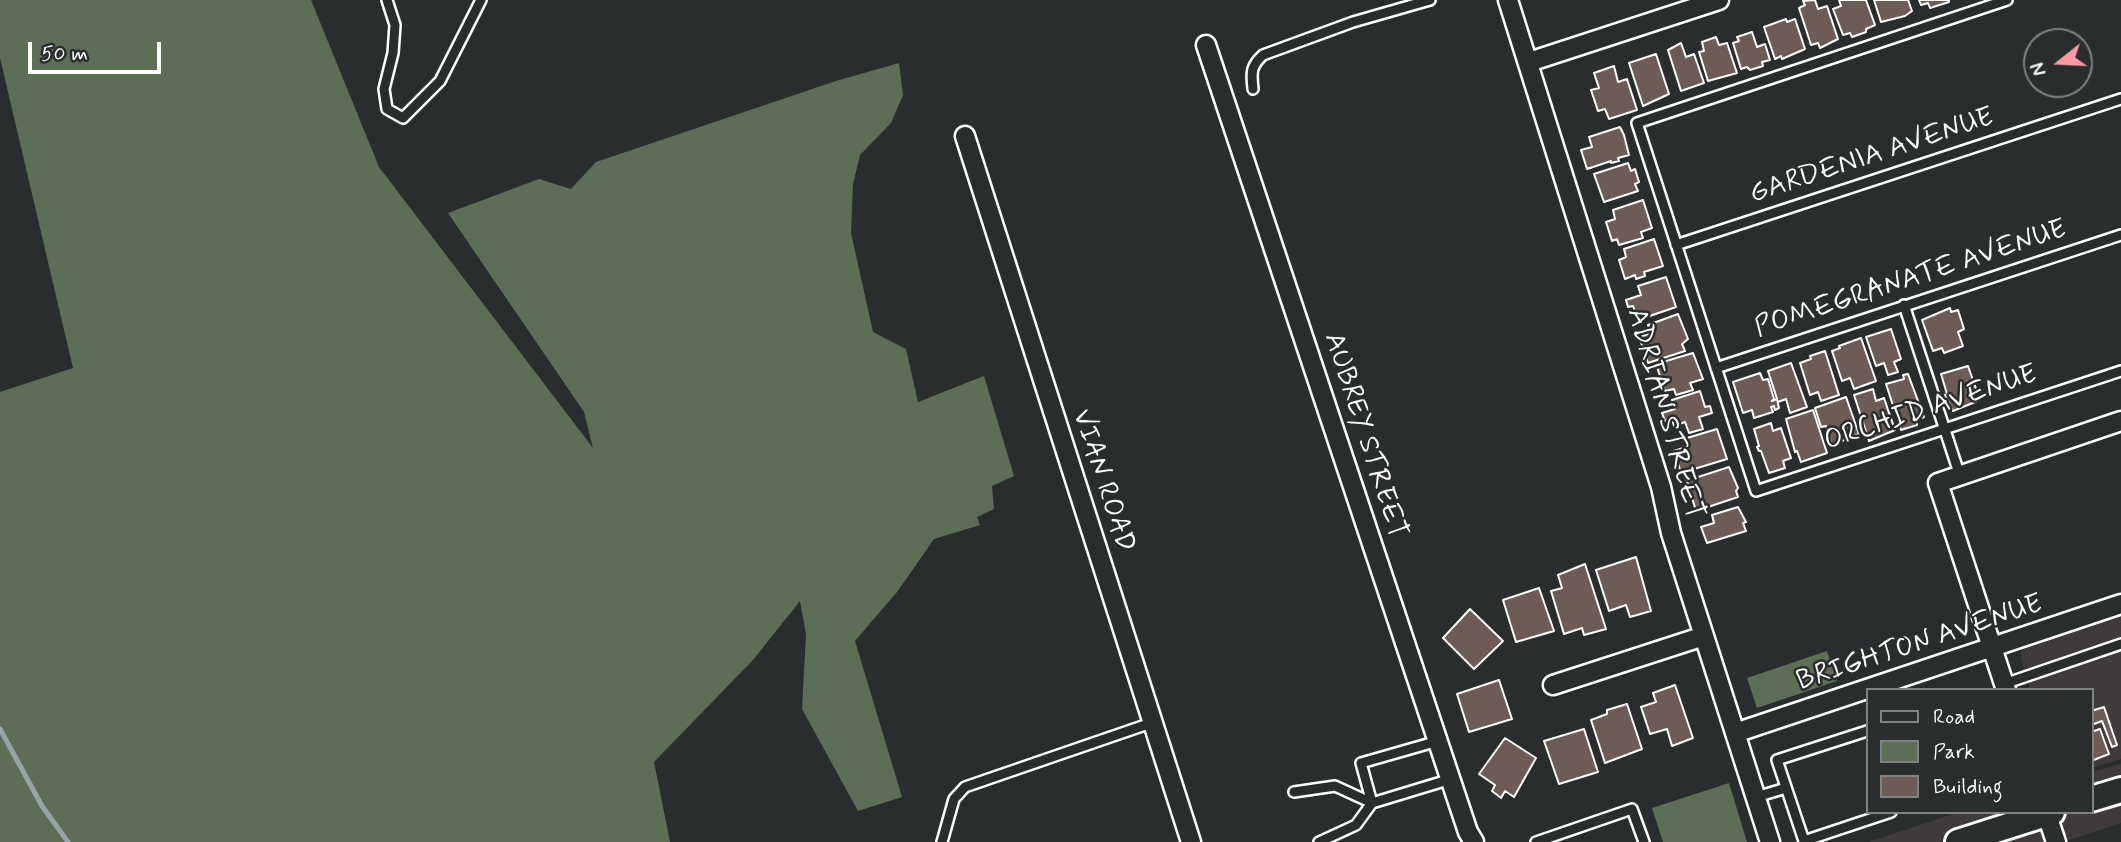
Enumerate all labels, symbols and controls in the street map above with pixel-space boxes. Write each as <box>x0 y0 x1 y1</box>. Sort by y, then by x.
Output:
scale bar <box>32 28 164 72</box>
north arrow <box>2023 28 2093 98</box>
text: 50 m <box>41 40 88 68</box>
text: N <box>2026 59 2053 79</box>
street label: GARDENIA AVENUE <box>1746 102 1998 212</box>
street label: POMEGRANATE AVENUE <box>1751 214 2071 346</box>
street label: ADRIAN STREET <box>1618 304 1710 524</box>
street label: AUBREY STREET <box>1315 329 1413 543</box>
street label: ORCHID AVENUE <box>1820 359 2042 459</box>
street label: VIAN ROAD <box>1063 405 1141 557</box>
street label: BRIGHTON AVENUE <box>1793 588 2047 700</box>
legend <box>1866 688 2093 814</box>
text: Road <box>1933 703 1975 731</box>
text: Park <box>1933 738 1975 766</box>
text: Building <box>1933 773 2003 801</box>

